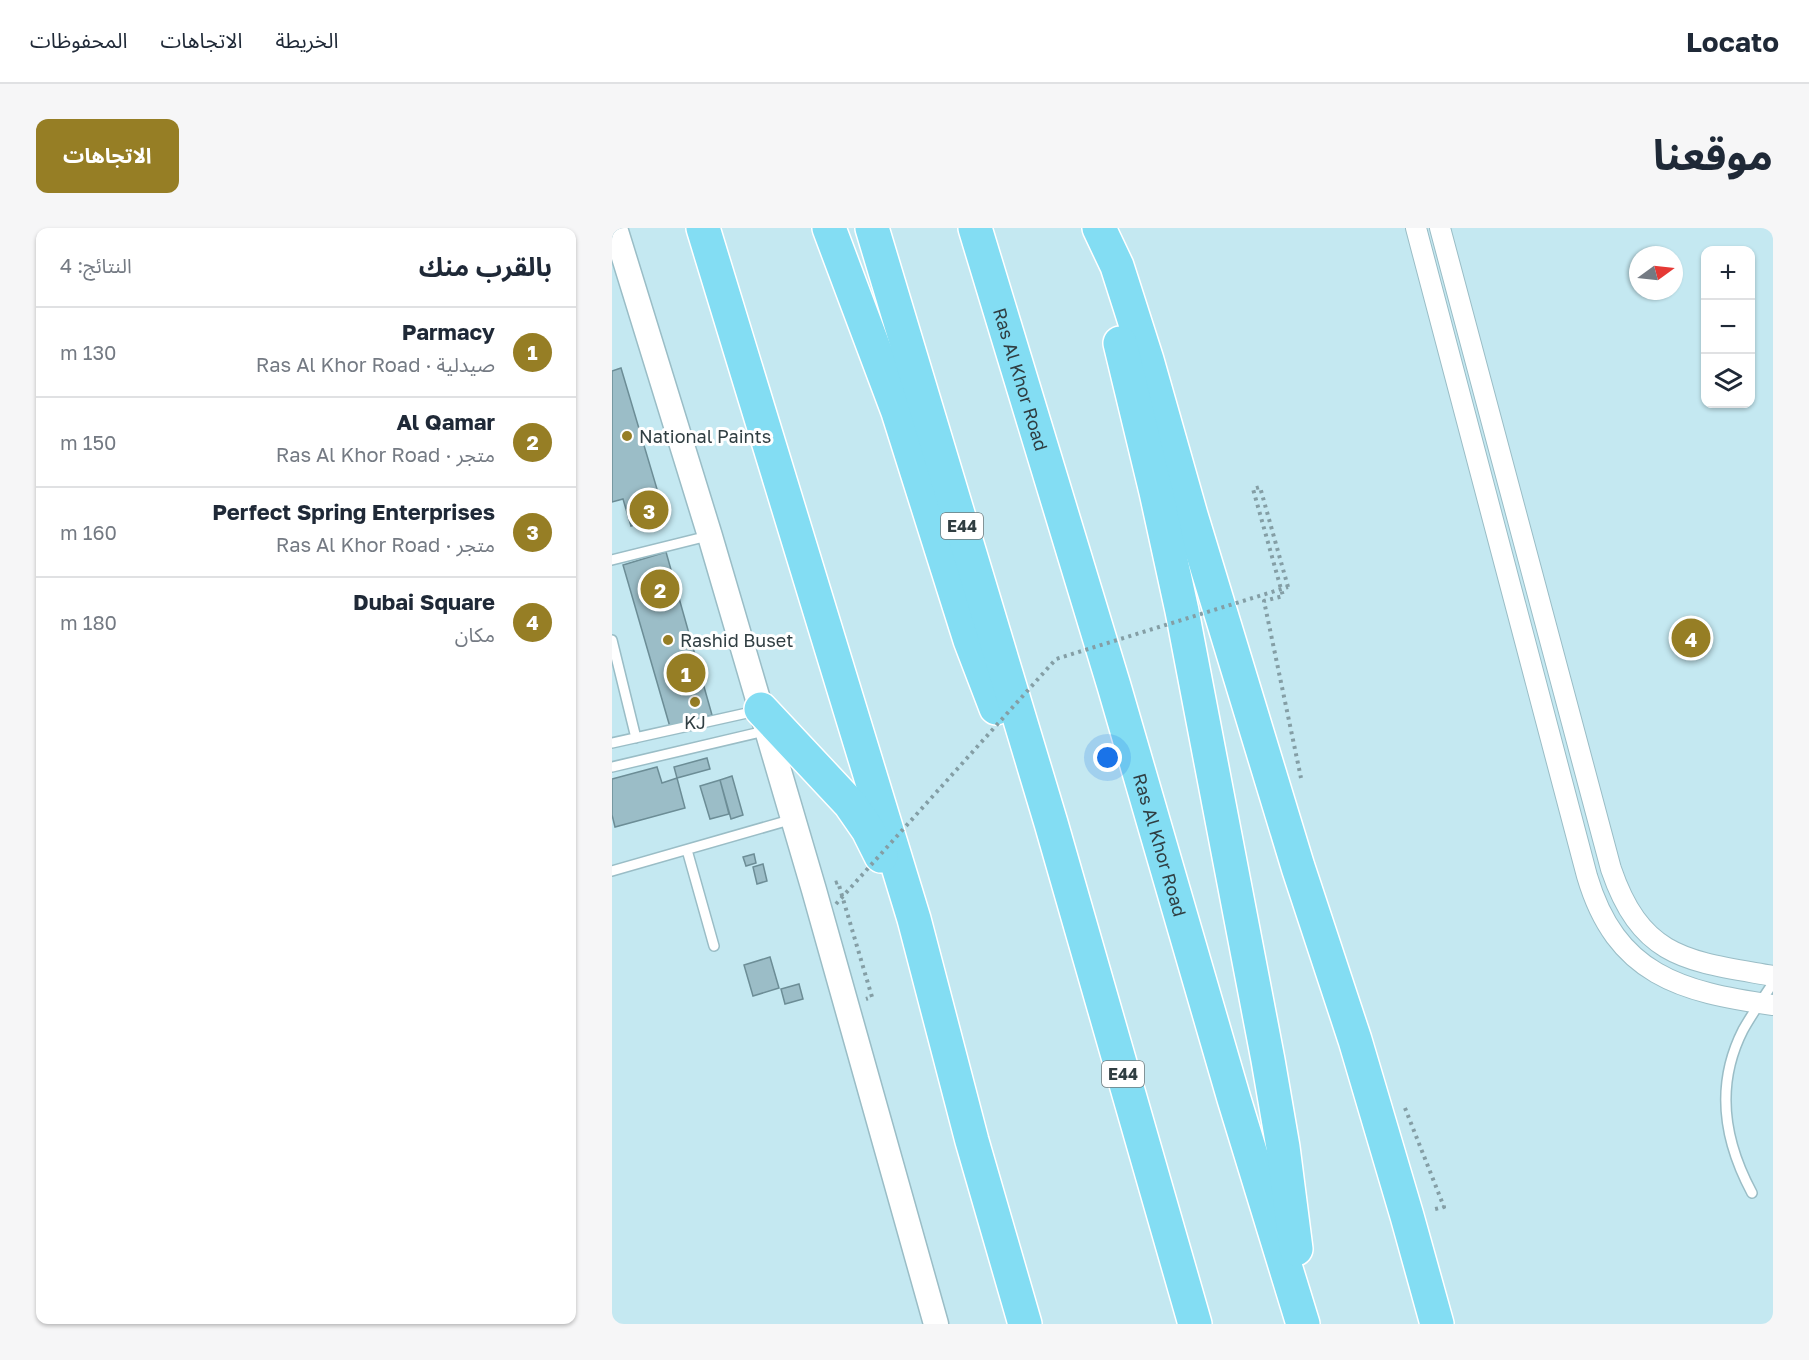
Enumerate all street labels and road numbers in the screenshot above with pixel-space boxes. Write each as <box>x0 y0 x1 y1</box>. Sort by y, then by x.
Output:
street label: Ras Al Khor Road <box>989 305 1053 453</box>
road number: E44 <box>941 513 983 539</box>
street label: Ras Al Khor Road <box>1129 771 1191 919</box>
road number: E44 <box>1102 1061 1144 1087</box>

